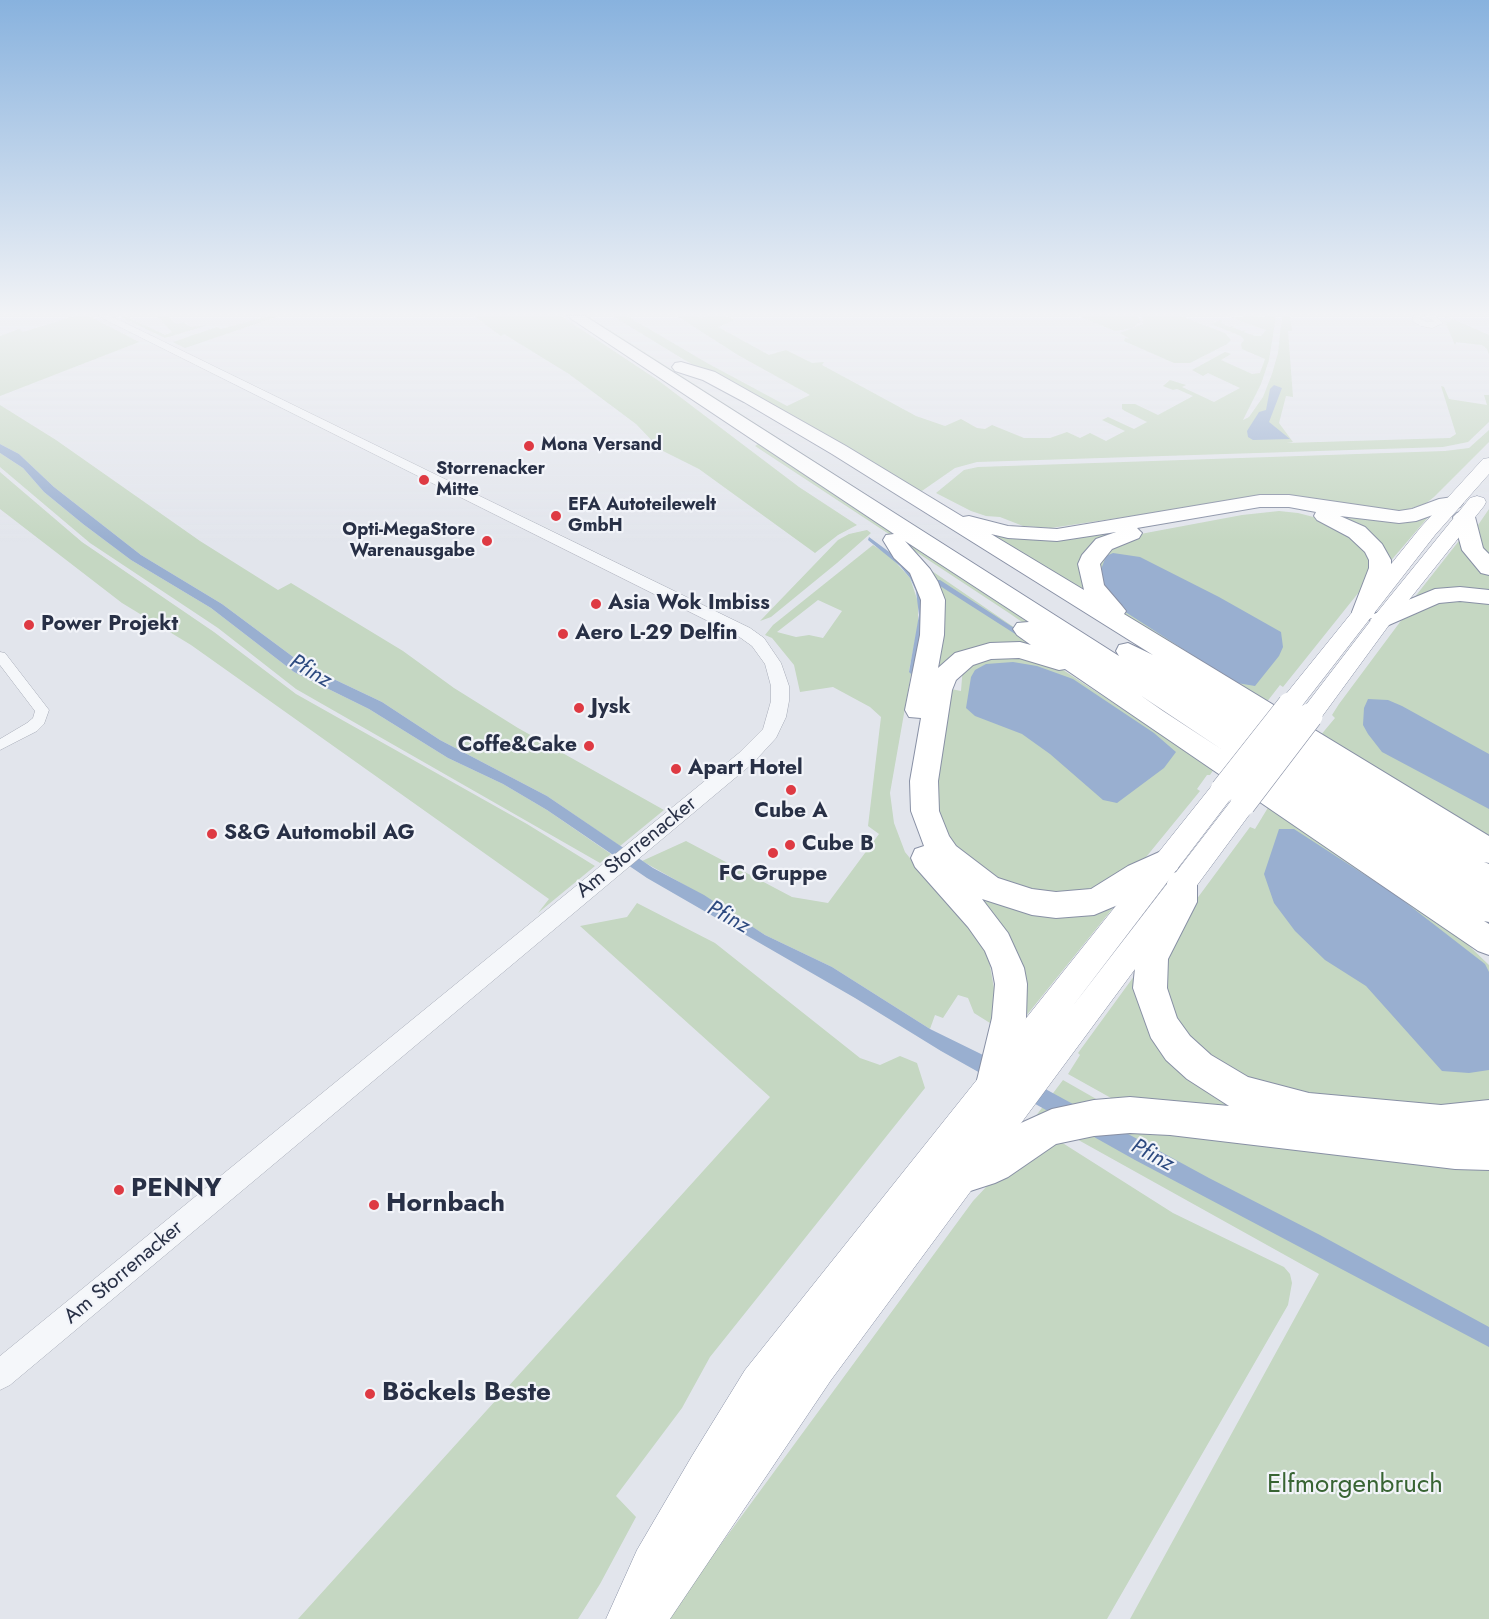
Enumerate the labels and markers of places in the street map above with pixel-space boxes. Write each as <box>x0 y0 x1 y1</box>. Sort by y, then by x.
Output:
place label: Mona Versand <box>541 435 662 457</box>
marker: Mona Versand <box>522 439 536 453</box>
place label: Storrenacker Mitte <box>436 459 545 502</box>
marker: Storrenacker Mitte <box>417 473 431 487</box>
place label: EFA Autoteilewelt GmbH <box>568 495 716 538</box>
marker: EFA Autoteilewelt GmbH <box>549 509 563 523</box>
place label: Opti-MegaStore Warenausgabe <box>342 520 475 562</box>
marker: Opti-MegaStore Warenausgabe <box>480 534 494 548</box>
place label: Asia Wok Imbiss <box>608 591 770 617</box>
marker: Asia Wok Imbiss <box>589 597 603 611</box>
place label: Power Projekt <box>41 612 178 638</box>
marker: Power Projekt <box>22 618 36 632</box>
place label: Aero L-29 Delfin <box>575 621 738 647</box>
marker: Aero L-29 Delfin <box>556 627 570 641</box>
place label: Jysk <box>591 695 631 721</box>
marker: Jysk <box>572 701 586 715</box>
place label: Coffe&Cake <box>458 733 577 759</box>
marker: Coffe&Cake <box>582 739 596 753</box>
place label: Apart Hotel <box>688 756 803 782</box>
marker: Apart Hotel <box>669 762 683 776</box>
marker: Cube A <box>784 783 798 797</box>
place label: Cube A <box>754 799 828 825</box>
place label: S&G Automobil AG <box>224 821 415 847</box>
marker: S&G Automobil AG <box>205 827 219 841</box>
place label: Cube B <box>802 832 874 858</box>
marker: Cube B <box>783 838 797 852</box>
marker: FC Gruppe <box>766 846 780 860</box>
place label: FC Gruppe <box>719 862 827 888</box>
place label: PENNY <box>131 1174 221 1206</box>
marker: PENNY <box>112 1183 126 1197</box>
place label: Hornbach <box>386 1189 505 1221</box>
marker: Hornbach <box>367 1198 381 1212</box>
place label: Böckels Beste <box>382 1378 551 1410</box>
marker: Böckels Beste <box>363 1387 377 1401</box>

